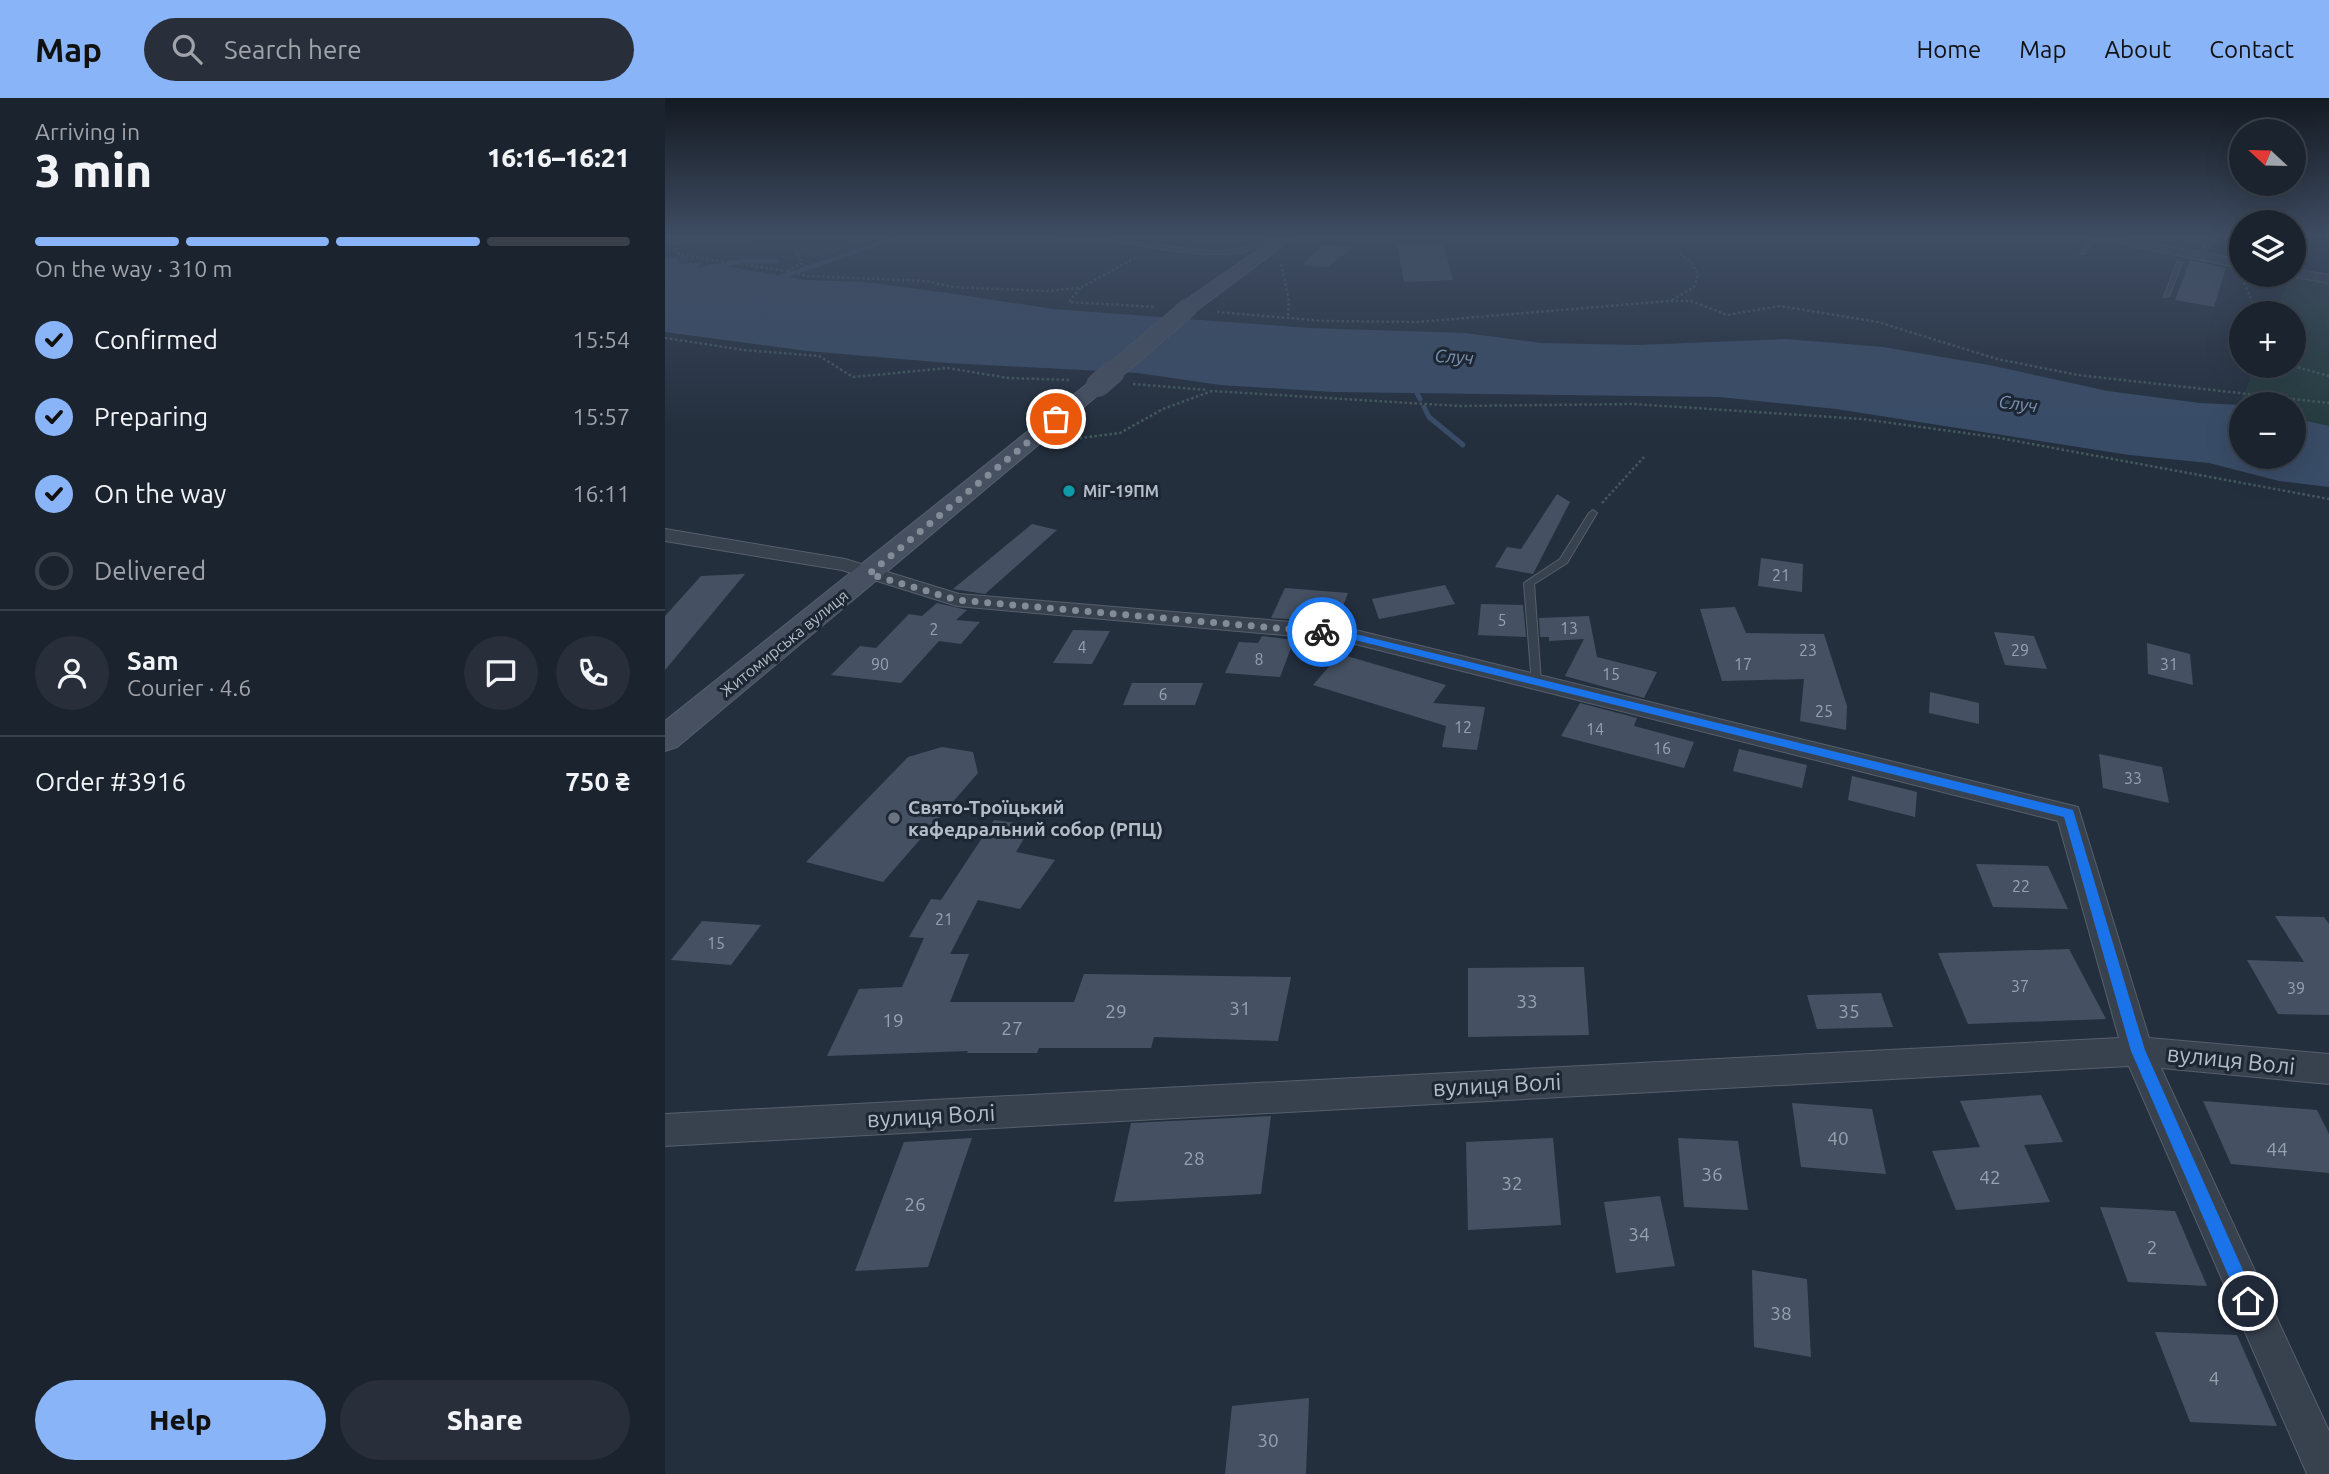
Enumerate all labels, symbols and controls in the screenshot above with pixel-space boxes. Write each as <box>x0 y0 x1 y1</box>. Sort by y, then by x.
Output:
search box <box>144 18 634 81</box>
icon: search <box>168 30 206 68</box>
text: Map <box>35 31 102 68</box>
text: Search here <box>224 35 362 64</box>
text: Home <box>1916 36 1981 63</box>
text: Map <box>2019 36 2066 63</box>
text: About <box>2104 36 2171 63</box>
text: Contact <box>2209 36 2294 63</box>
text: Arriving in <box>35 119 140 144</box>
north arrow <box>2229 119 2307 196</box>
map controls <box>2229 119 2306 469</box>
text: 16:16–16:21 <box>487 143 630 172</box>
text: 3 min <box>35 144 152 196</box>
button: layers <box>2229 210 2306 287</box>
text: On the way · 310 m <box>35 256 232 281</box>
button: + <box>2229 301 2306 378</box>
icon: check <box>35 321 73 359</box>
text: Confirmed <box>94 325 218 354</box>
text: 15:54 <box>572 327 630 352</box>
water label: Случ <box>1434 345 1474 367</box>
pin <box>1026 389 1086 449</box>
water label: Случ <box>1998 391 2039 415</box>
button: − <box>2229 392 2306 469</box>
icon: check <box>35 398 73 436</box>
icon: bag <box>1037 400 1075 438</box>
text: Preparing <box>94 402 208 431</box>
text: 15:57 <box>572 404 630 429</box>
icon: check <box>35 475 73 513</box>
text: On the way <box>94 479 226 508</box>
text: 16:11 <box>572 481 630 506</box>
place label: МіГ-19ПМ <box>1083 482 1159 500</box>
marker: МіГ-19ПМ <box>1061 483 1077 499</box>
text: Delivered <box>94 556 206 585</box>
house number: 21 <box>1772 566 1790 584</box>
street label: Житомирська вулиця <box>717 586 851 700</box>
courier <box>1287 597 1357 667</box>
house number: 5 <box>1497 611 1507 629</box>
icon: bike <box>1303 613 1341 651</box>
house number: 13 <box>1560 619 1578 637</box>
house number: 2 <box>929 620 939 638</box>
button: person <box>35 636 109 710</box>
button: chat <box>464 636 538 710</box>
button: phone <box>556 636 630 710</box>
house number: 4 <box>1077 638 1087 656</box>
house number: 23 <box>1799 641 1817 659</box>
house number: 29 <box>2011 641 2029 659</box>
text: Sam <box>127 646 179 675</box>
house number: 8 <box>1254 650 1264 668</box>
house number: 90 <box>871 655 889 673</box>
house number: 17 <box>1734 655 1752 673</box>
house number: 31 <box>2160 655 2178 673</box>
house number: 15 <box>1602 665 1620 683</box>
text: Courier · 4.6 <box>127 675 251 700</box>
house number: 6 <box>1158 685 1168 703</box>
house number: 25 <box>1815 702 1833 720</box>
house number: 12 <box>1454 718 1472 736</box>
house number: 14 <box>1586 720 1604 738</box>
house number: 16 <box>1653 739 1671 757</box>
text: Order #3916 <box>35 767 186 796</box>
text: 750 ₴ <box>565 767 630 796</box>
house number: 33 <box>2124 769 2142 787</box>
place label: Свято-Троїцький кафедральний собор (РПЦ) <box>908 796 1163 840</box>
marker: Свято-Троїцький кафедральний собор (РПЦ) <box>886 810 902 826</box>
house number: 22 <box>2012 877 2030 895</box>
house number: 21 <box>935 910 953 928</box>
house number: 15 <box>707 934 725 952</box>
house number: 37 <box>2011 977 2029 995</box>
house number: 39 <box>2287 979 2305 997</box>
house number: 33 <box>1516 990 1538 1012</box>
house number: 31 <box>1229 997 1251 1019</box>
house number: 29 <box>1105 1000 1127 1022</box>
house number: 35 <box>1838 1000 1860 1022</box>
house number: 19 <box>882 1009 904 1031</box>
house number: 27 <box>1001 1017 1023 1039</box>
street label: вулиця Волі <box>2166 1040 2296 1079</box>
street label: вулиця Волі <box>1432 1069 1562 1100</box>
street label: вулиця Волі <box>866 1100 996 1131</box>
house number: 40 <box>1827 1127 1849 1149</box>
house number: 44 <box>2266 1138 2288 1160</box>
house number: 28 <box>1183 1147 1205 1169</box>
house number: 36 <box>1701 1163 1723 1185</box>
house number: 42 <box>1979 1166 2001 1188</box>
house number: 32 <box>1501 1172 1523 1194</box>
house number: 26 <box>904 1193 926 1215</box>
house number: 34 <box>1628 1223 1650 1245</box>
house number: 2 <box>2147 1236 2157 1258</box>
pin <box>2218 1271 2278 1331</box>
icon: home <box>2229 1282 2267 1320</box>
house number: 38 <box>1770 1302 1792 1324</box>
house number: 4 <box>2209 1367 2219 1389</box>
button: Help <box>35 1380 326 1460</box>
button: Share <box>340 1380 630 1460</box>
house number: 30 <box>1257 1429 1279 1451</box>

